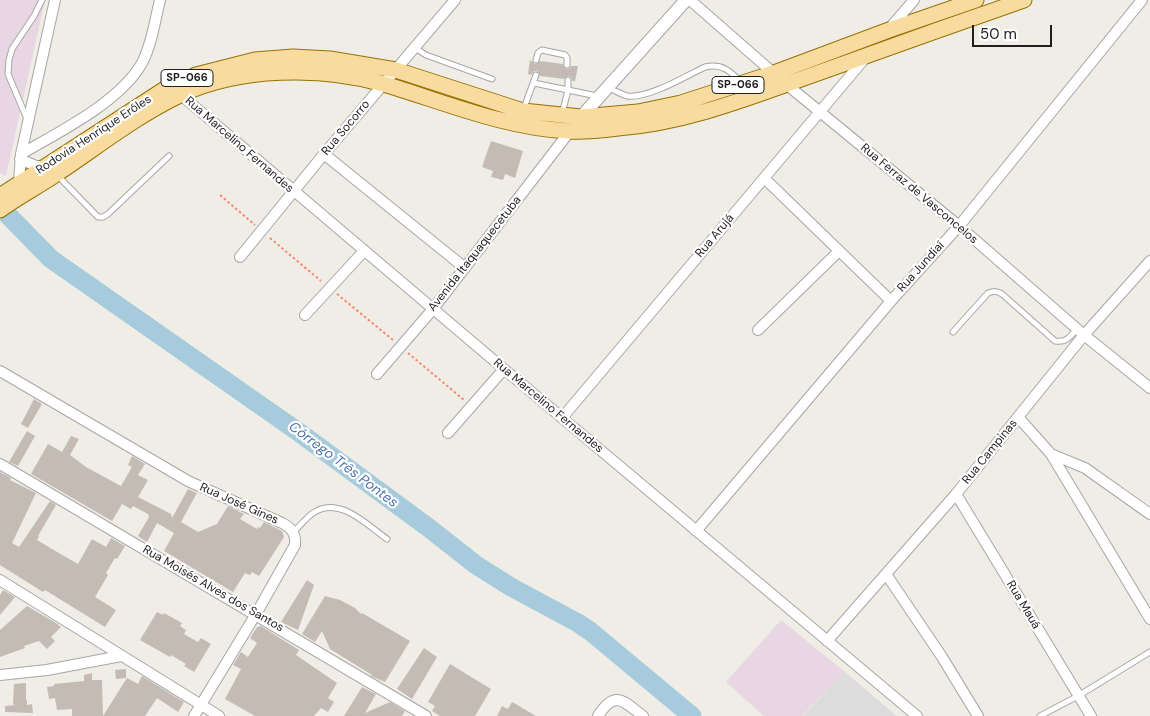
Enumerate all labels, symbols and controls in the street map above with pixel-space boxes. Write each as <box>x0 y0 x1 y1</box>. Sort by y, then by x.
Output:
scale bar <box>975 15 1055 47</box>
text: 50 m <box>980 24 1017 44</box>
road number: SP-066 <box>161 70 213 86</box>
road number: SP-066 <box>712 76 764 94</box>
street label: Rodovia Henrique Eróles <box>34 92 154 178</box>
street label: Rua Marcelino Fernandes <box>182 94 296 196</box>
street label: Rua Socorro <box>319 97 373 159</box>
street label: Rua Ferraz de Vasconcelos <box>857 141 981 247</box>
street label: Avenida Itaquaquecetuba <box>425 193 525 315</box>
street label: Rua Arujá <box>693 211 737 261</box>
street label: Rua Jundiaí <box>895 239 947 295</box>
street label: Rua Marcelino Fernandes <box>490 356 606 456</box>
street label: Rua Campinas <box>959 417 1021 487</box>
water label: Córrego Três Pontes <box>285 419 401 511</box>
street label: Rua José Gines <box>197 480 281 528</box>
street label: Rua Moisés Alves dos Santos <box>140 543 286 635</box>
street label: Rua Mauá <box>1003 578 1043 632</box>

